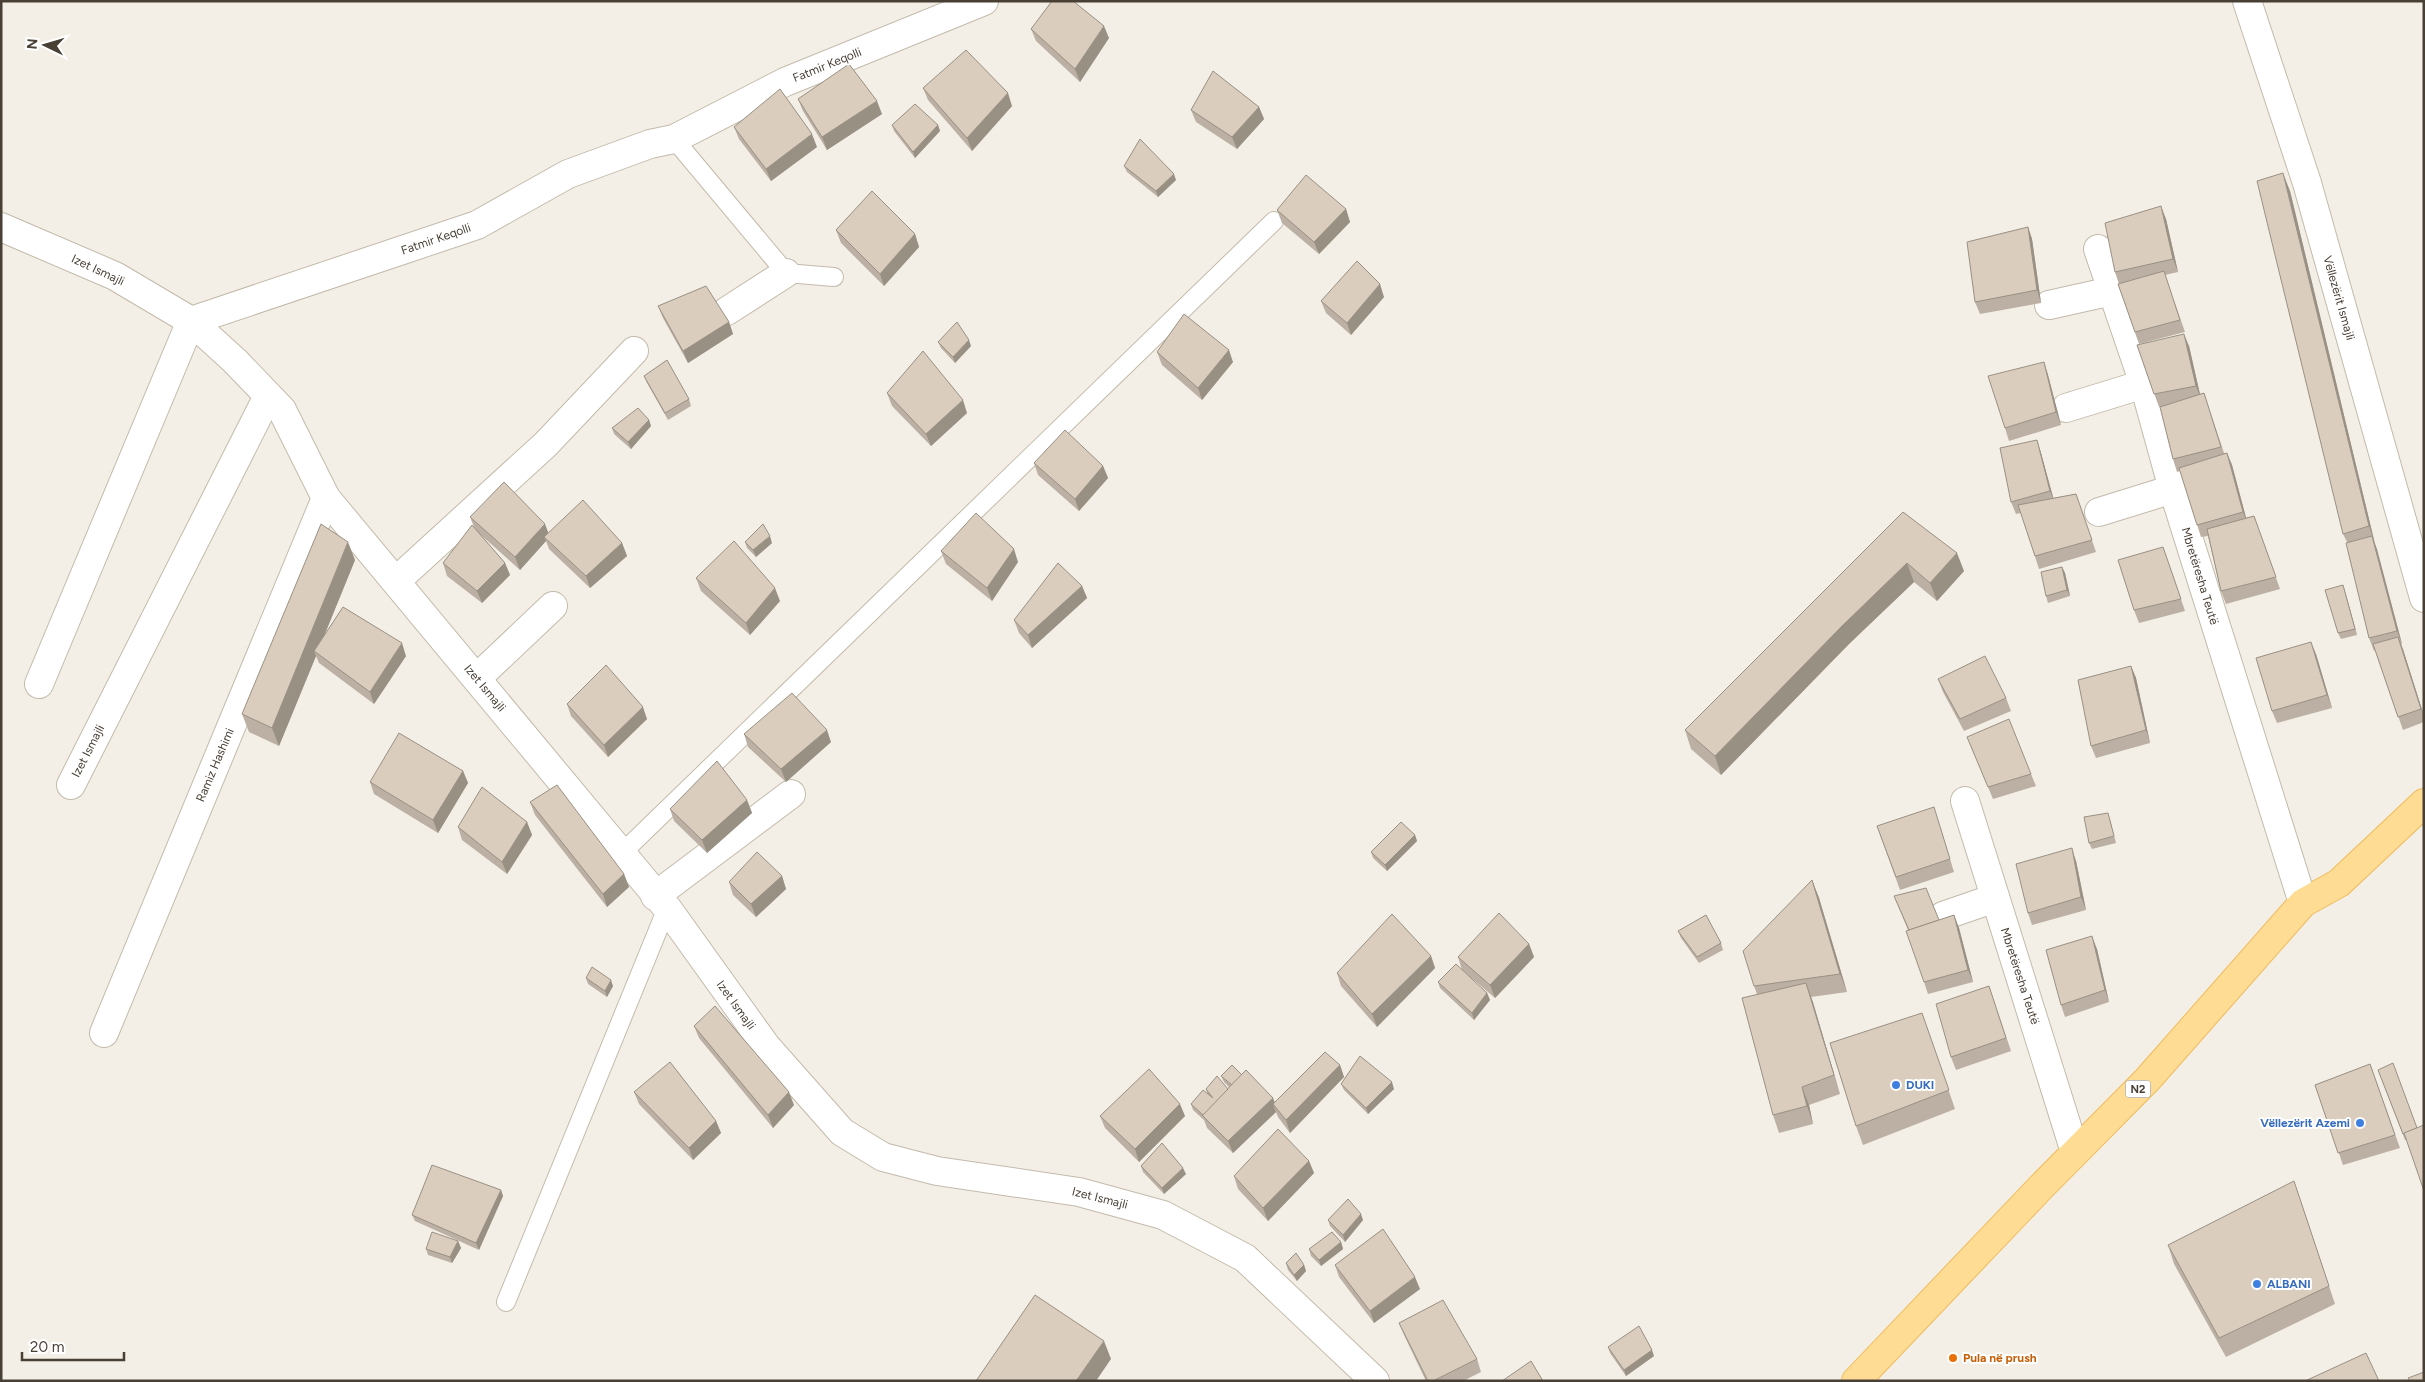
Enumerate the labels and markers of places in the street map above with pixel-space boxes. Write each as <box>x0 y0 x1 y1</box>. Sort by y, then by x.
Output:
place label: DUKI <box>1906 1078 1934 1092</box>
marker: DUKI <box>1890 1079 1902 1091</box>
place label: Vëllezërit Azemi <box>2260 1116 2350 1130</box>
marker: Vëllezërit Azemi <box>2354 1117 2366 1129</box>
place label: ALBANI <box>2267 1277 2311 1291</box>
marker: ALBANI <box>2251 1278 2263 1290</box>
place label: Pula në prush <box>1963 1351 2037 1365</box>
marker: Pula në prush <box>1947 1352 1959 1364</box>

